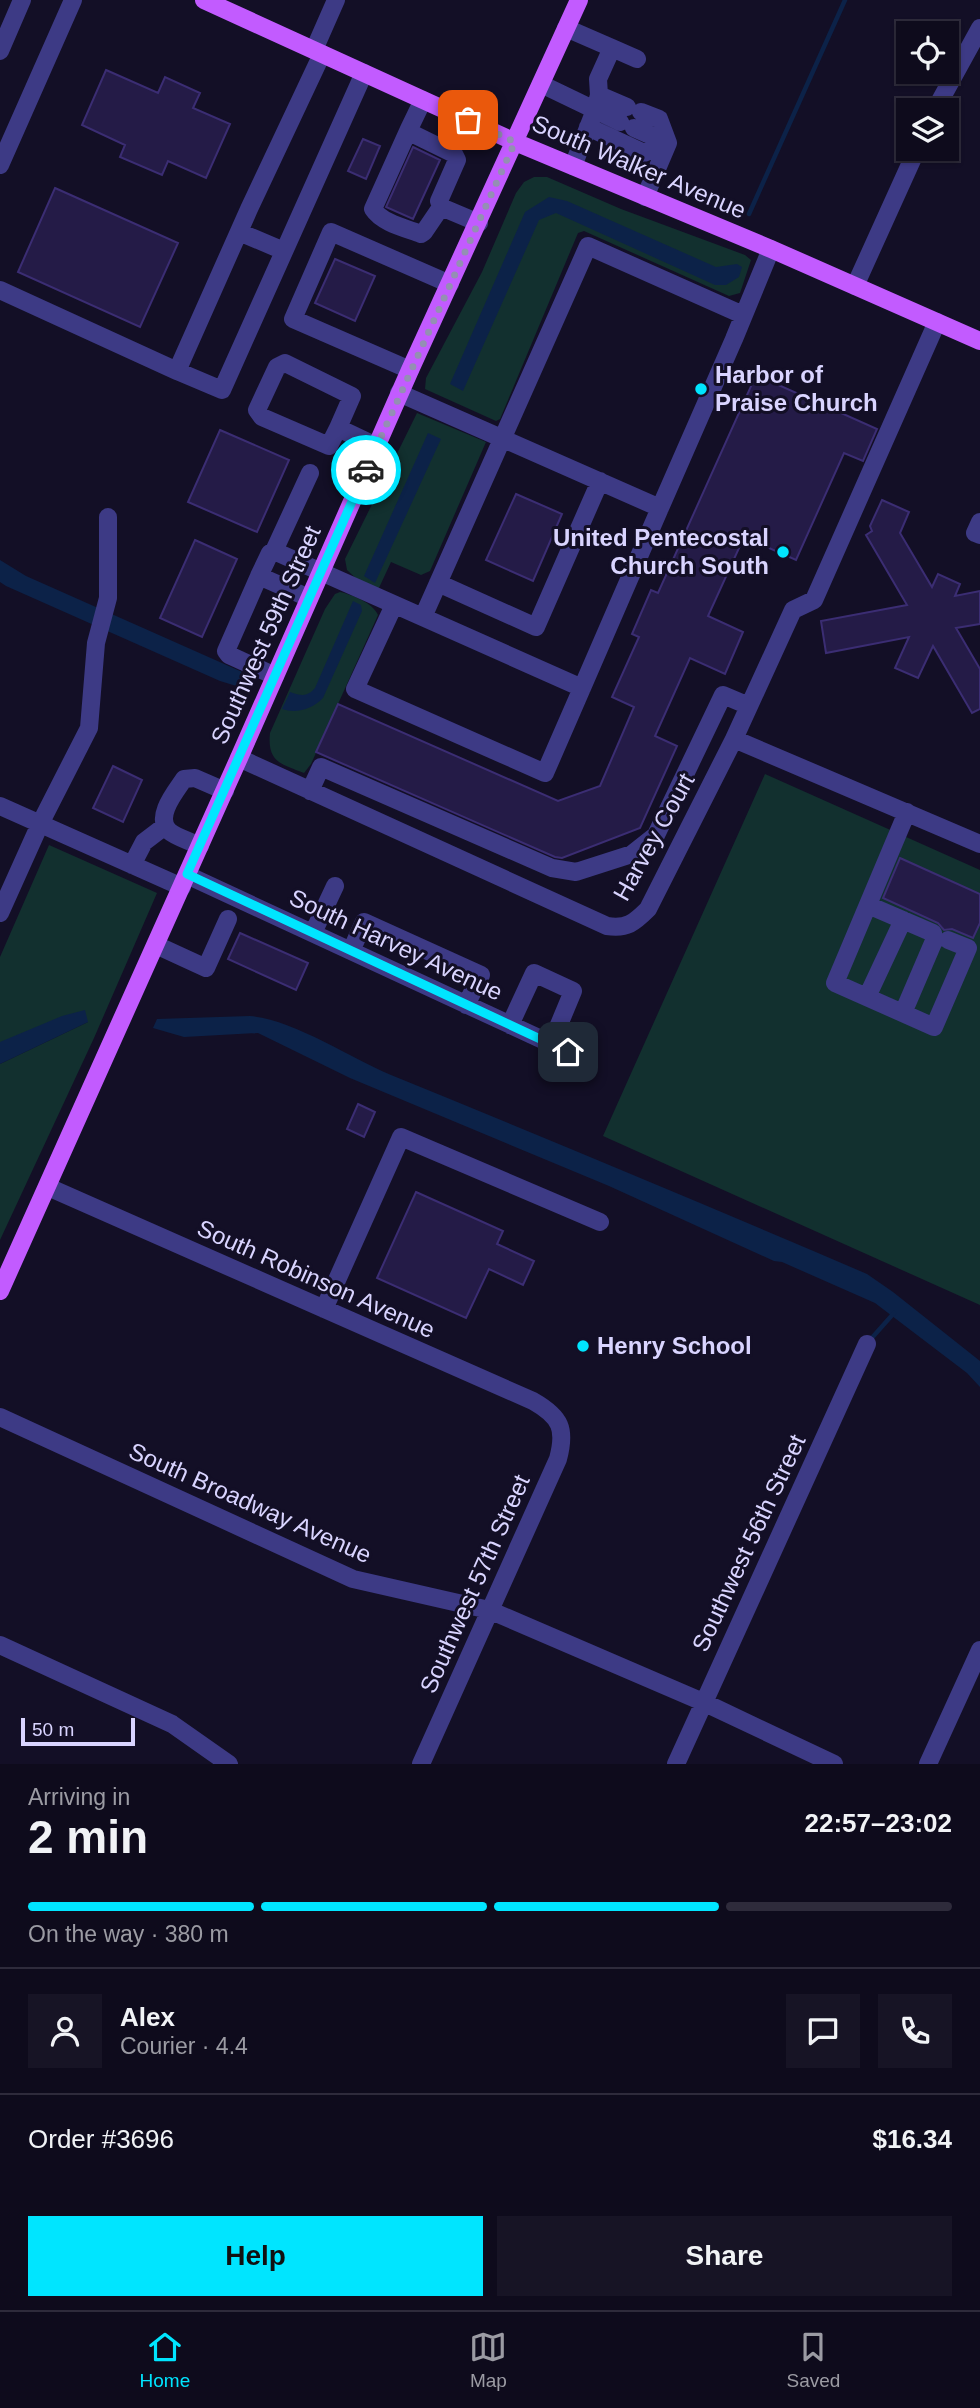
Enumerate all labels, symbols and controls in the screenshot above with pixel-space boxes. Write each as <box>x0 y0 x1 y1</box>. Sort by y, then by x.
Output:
map controls <box>896 21 959 161</box>
button: locate <box>896 21 959 84</box>
pin <box>438 90 498 150</box>
button: layers <box>896 98 959 161</box>
icon: bag <box>449 101 487 139</box>
street label: South Walker Avenue <box>528 109 750 224</box>
place label: Harbor of Praise Church <box>715 361 878 416</box>
marker: Harbor of Praise Church <box>693 381 709 397</box>
courier <box>331 435 401 505</box>
icon: car <box>347 451 385 489</box>
street label: Southwest 59th Street <box>205 521 326 748</box>
place label: United Pentecostal Church South <box>553 524 769 579</box>
marker: United Pentecostal Church South <box>775 544 791 560</box>
street label: Harvey Court <box>607 768 700 905</box>
street label: South Harvey Avenue <box>286 883 507 1006</box>
pin <box>538 1022 598 1082</box>
icon: home <box>549 1033 587 1071</box>
street label: South Robinson Avenue <box>193 1214 439 1343</box>
place label: Henry School <box>597 1332 752 1359</box>
marker: Henry School <box>575 1338 591 1354</box>
street label: Southwest 56th Street <box>686 1430 811 1656</box>
street label: South Broadway Avenue <box>125 1437 376 1568</box>
street label: Southwest 57th Street <box>414 1470 535 1697</box>
scale bar <box>21 1715 135 1747</box>
text: 50 m <box>32 1719 74 1740</box>
text: Arriving in <box>28 1784 130 1810</box>
text: 22:57–23:02 <box>805 1808 952 1838</box>
text: 2 min <box>28 1811 148 1863</box>
text: On the way · 380 m <box>28 1921 229 1947</box>
button: person <box>28 1994 102 2068</box>
button: chat <box>786 1994 860 2068</box>
button: phone <box>878 1994 952 2068</box>
text: Alex <box>120 2002 175 2032</box>
text: Courier · 4.4 <box>120 2033 248 2059</box>
text: Order #3696 <box>28 2124 174 2154</box>
text: $16.34 <box>872 2124 952 2154</box>
button: Help <box>28 2216 483 2296</box>
button: Share <box>497 2216 952 2296</box>
tab: Home <box>140 2328 190 2392</box>
tab: Map <box>469 2328 507 2392</box>
tab: Saved <box>787 2328 840 2392</box>

